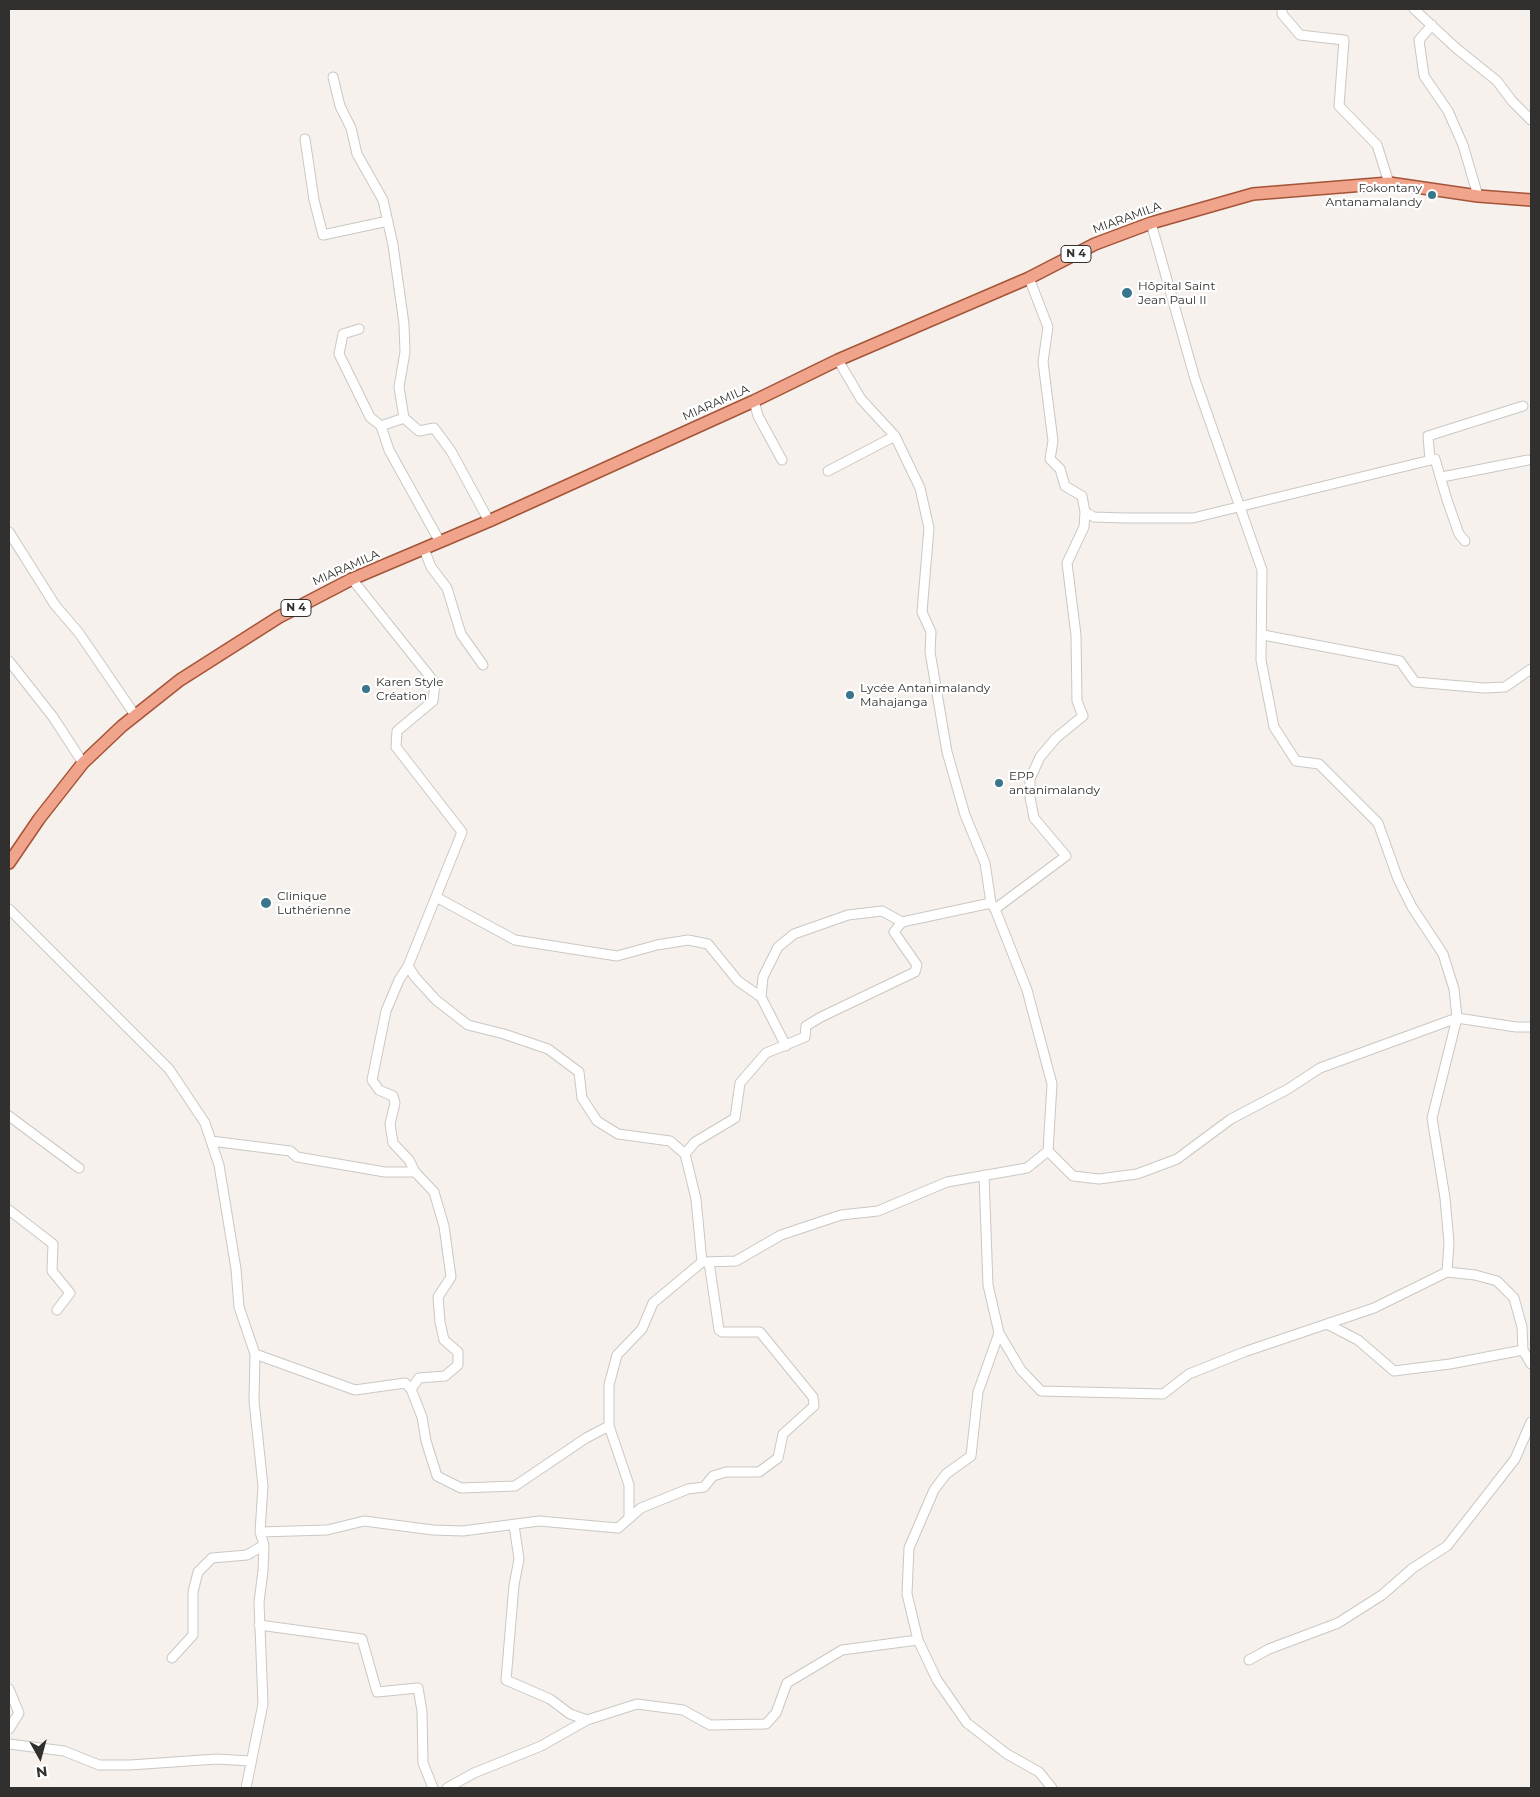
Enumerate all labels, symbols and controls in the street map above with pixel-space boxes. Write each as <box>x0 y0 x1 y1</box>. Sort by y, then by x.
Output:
place label: Fokontany Antanamalandy <box>1326 181 1422 209</box>
marker: Fokontany Antanamalandy <box>1426 189 1438 201</box>
street label: MIARAMILA <box>1091 199 1163 237</box>
road number: N 4 <box>1061 245 1091 262</box>
place label: Hôpital Saint Jean Paul II <box>1138 279 1215 307</box>
marker: Hôpital Saint Jean Paul II <box>1120 286 1134 300</box>
street label: MIARAMILA <box>680 382 752 424</box>
street label: MIARAMILA <box>310 547 382 589</box>
road number: N 4 <box>281 600 311 616</box>
place label: Karen Style Création <box>376 675 443 703</box>
place label: Lycée Antanimalandy Mahajanga <box>860 681 990 709</box>
marker: Karen Style Création <box>360 683 372 695</box>
marker: Lycée Antanimalandy Mahajanga <box>844 689 856 701</box>
place label: EPP antanimalandy <box>1009 769 1100 797</box>
marker: EPP antanimalandy <box>993 777 1005 789</box>
place label: Clinique Luthérienne <box>277 889 351 917</box>
marker: Clinique Luthérienne <box>259 896 273 910</box>
north arrow <box>15 1732 65 1782</box>
text: N <box>35 1762 49 1782</box>

